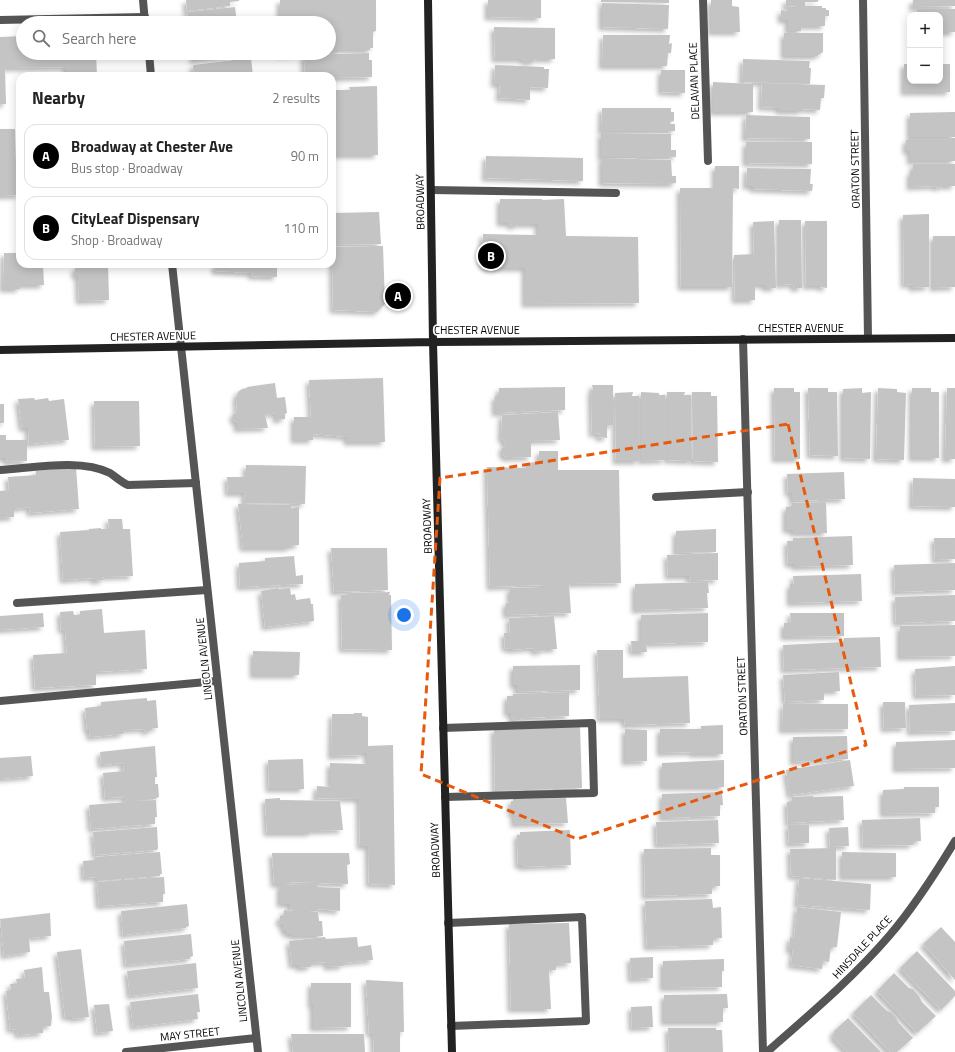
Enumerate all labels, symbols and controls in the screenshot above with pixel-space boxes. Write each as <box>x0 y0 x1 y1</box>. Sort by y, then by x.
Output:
map controls <box>907 12 943 84</box>
button: + <box>907 12 943 48</box>
search box <box>16 16 336 60</box>
icon: search <box>30 27 52 49</box>
text: Search here <box>62 27 136 50</box>
street label: DELAVAN PLACE <box>685 42 703 120</box>
button: − <box>907 48 943 84</box>
text: Nearby <box>32 85 85 111</box>
text: 2 results <box>272 88 320 108</box>
street label: ORATON STREET <box>846 129 864 209</box>
text: Broadway at Chester Ave <box>71 135 233 158</box>
text: A <box>42 146 50 166</box>
text: 90 m <box>291 146 319 166</box>
text: Bus stop · Broadway <box>71 158 183 178</box>
street label: BROADWAY <box>412 174 428 230</box>
text: CityLeaf Dispensary <box>71 207 199 230</box>
text: B <box>42 218 50 238</box>
text: 110 m <box>283 218 319 238</box>
text: Shop · Broadway <box>71 230 162 250</box>
pin: B <box>478 241 504 271</box>
pin: A <box>385 281 411 311</box>
street label: CHESTER AVENUE <box>758 320 844 336</box>
street label: CHESTER AVENUE <box>434 322 520 338</box>
street label: CHESTER AVENUE <box>110 327 196 345</box>
street label: BROADWAY <box>418 498 436 554</box>
your location <box>394 605 414 625</box>
street label: LINCOLN AVENUE <box>192 617 216 701</box>
street label: ORATON STREET <box>733 656 751 736</box>
street label: BROADWAY <box>426 822 444 878</box>
street label: HINSDALE PLACE <box>828 912 896 982</box>
street label: LINCOLN AVENUE <box>227 939 251 1023</box>
street label: MAY STREET <box>159 1023 221 1045</box>

